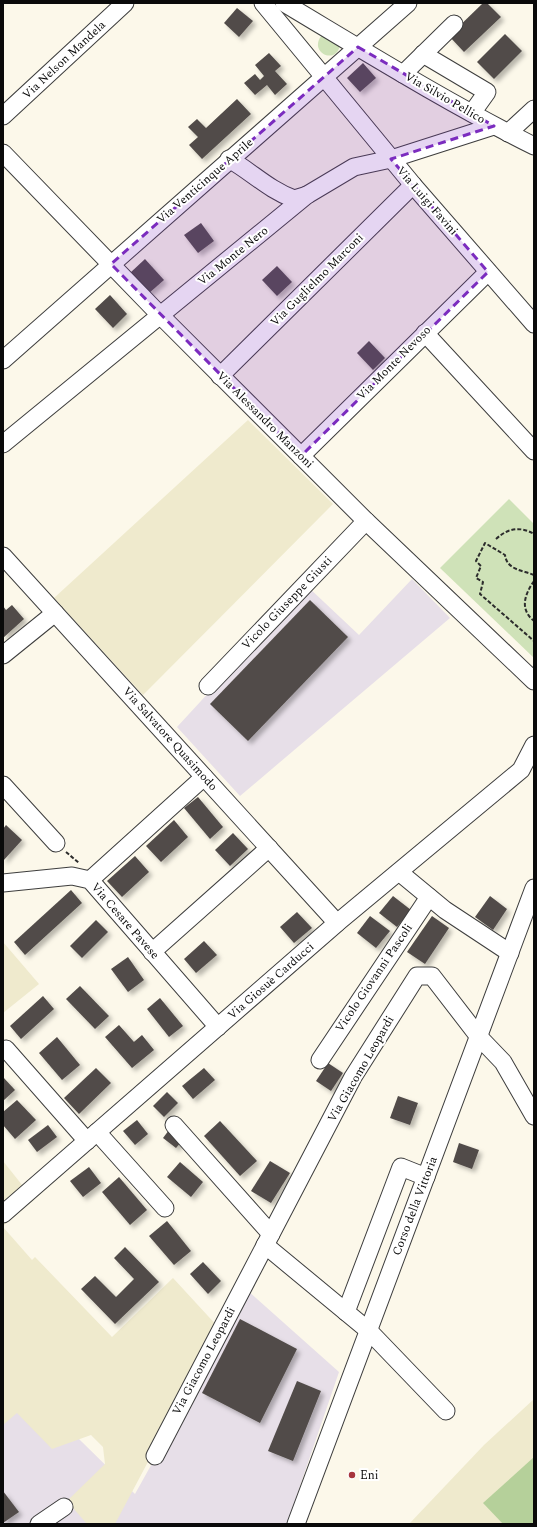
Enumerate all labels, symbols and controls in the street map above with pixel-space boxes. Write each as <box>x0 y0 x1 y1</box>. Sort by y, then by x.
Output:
street label: Via Nelson Mandela <box>18 16 110 104</box>
street label: Via Silvio Pellico <box>401 67 489 129</box>
street label: Via Venticinque Aprile <box>152 133 258 229</box>
street label: Via Luigi Favini <box>392 162 463 240</box>
street label: Via Monte Nero <box>194 221 272 291</box>
street label: Via Guglielmo Marconi <box>266 229 368 331</box>
street label: Via Monte Nevoso <box>352 321 436 405</box>
street label: Via Alessandro Manzoni <box>212 367 318 473</box>
street label: Vicolo Giuseppe Giusti <box>237 552 337 654</box>
street label: Via Salvatore Quasimodo <box>118 683 222 795</box>
street label: Via Cesare Pavese <box>86 878 164 964</box>
street label: Vicolo Giovanni Pascoli <box>330 920 418 1036</box>
street label: Via Giosuè Carducci <box>223 938 319 1024</box>
street label: Via Giacomo Leopardi <box>323 1012 399 1126</box>
street label: Corso della Vittoria <box>387 1153 443 1258</box>
street label: Via Giacomo Leopardi <box>167 1303 241 1419</box>
place label: Eni <box>360 1466 379 1485</box>
marker: Eni <box>347 1470 357 1480</box>

